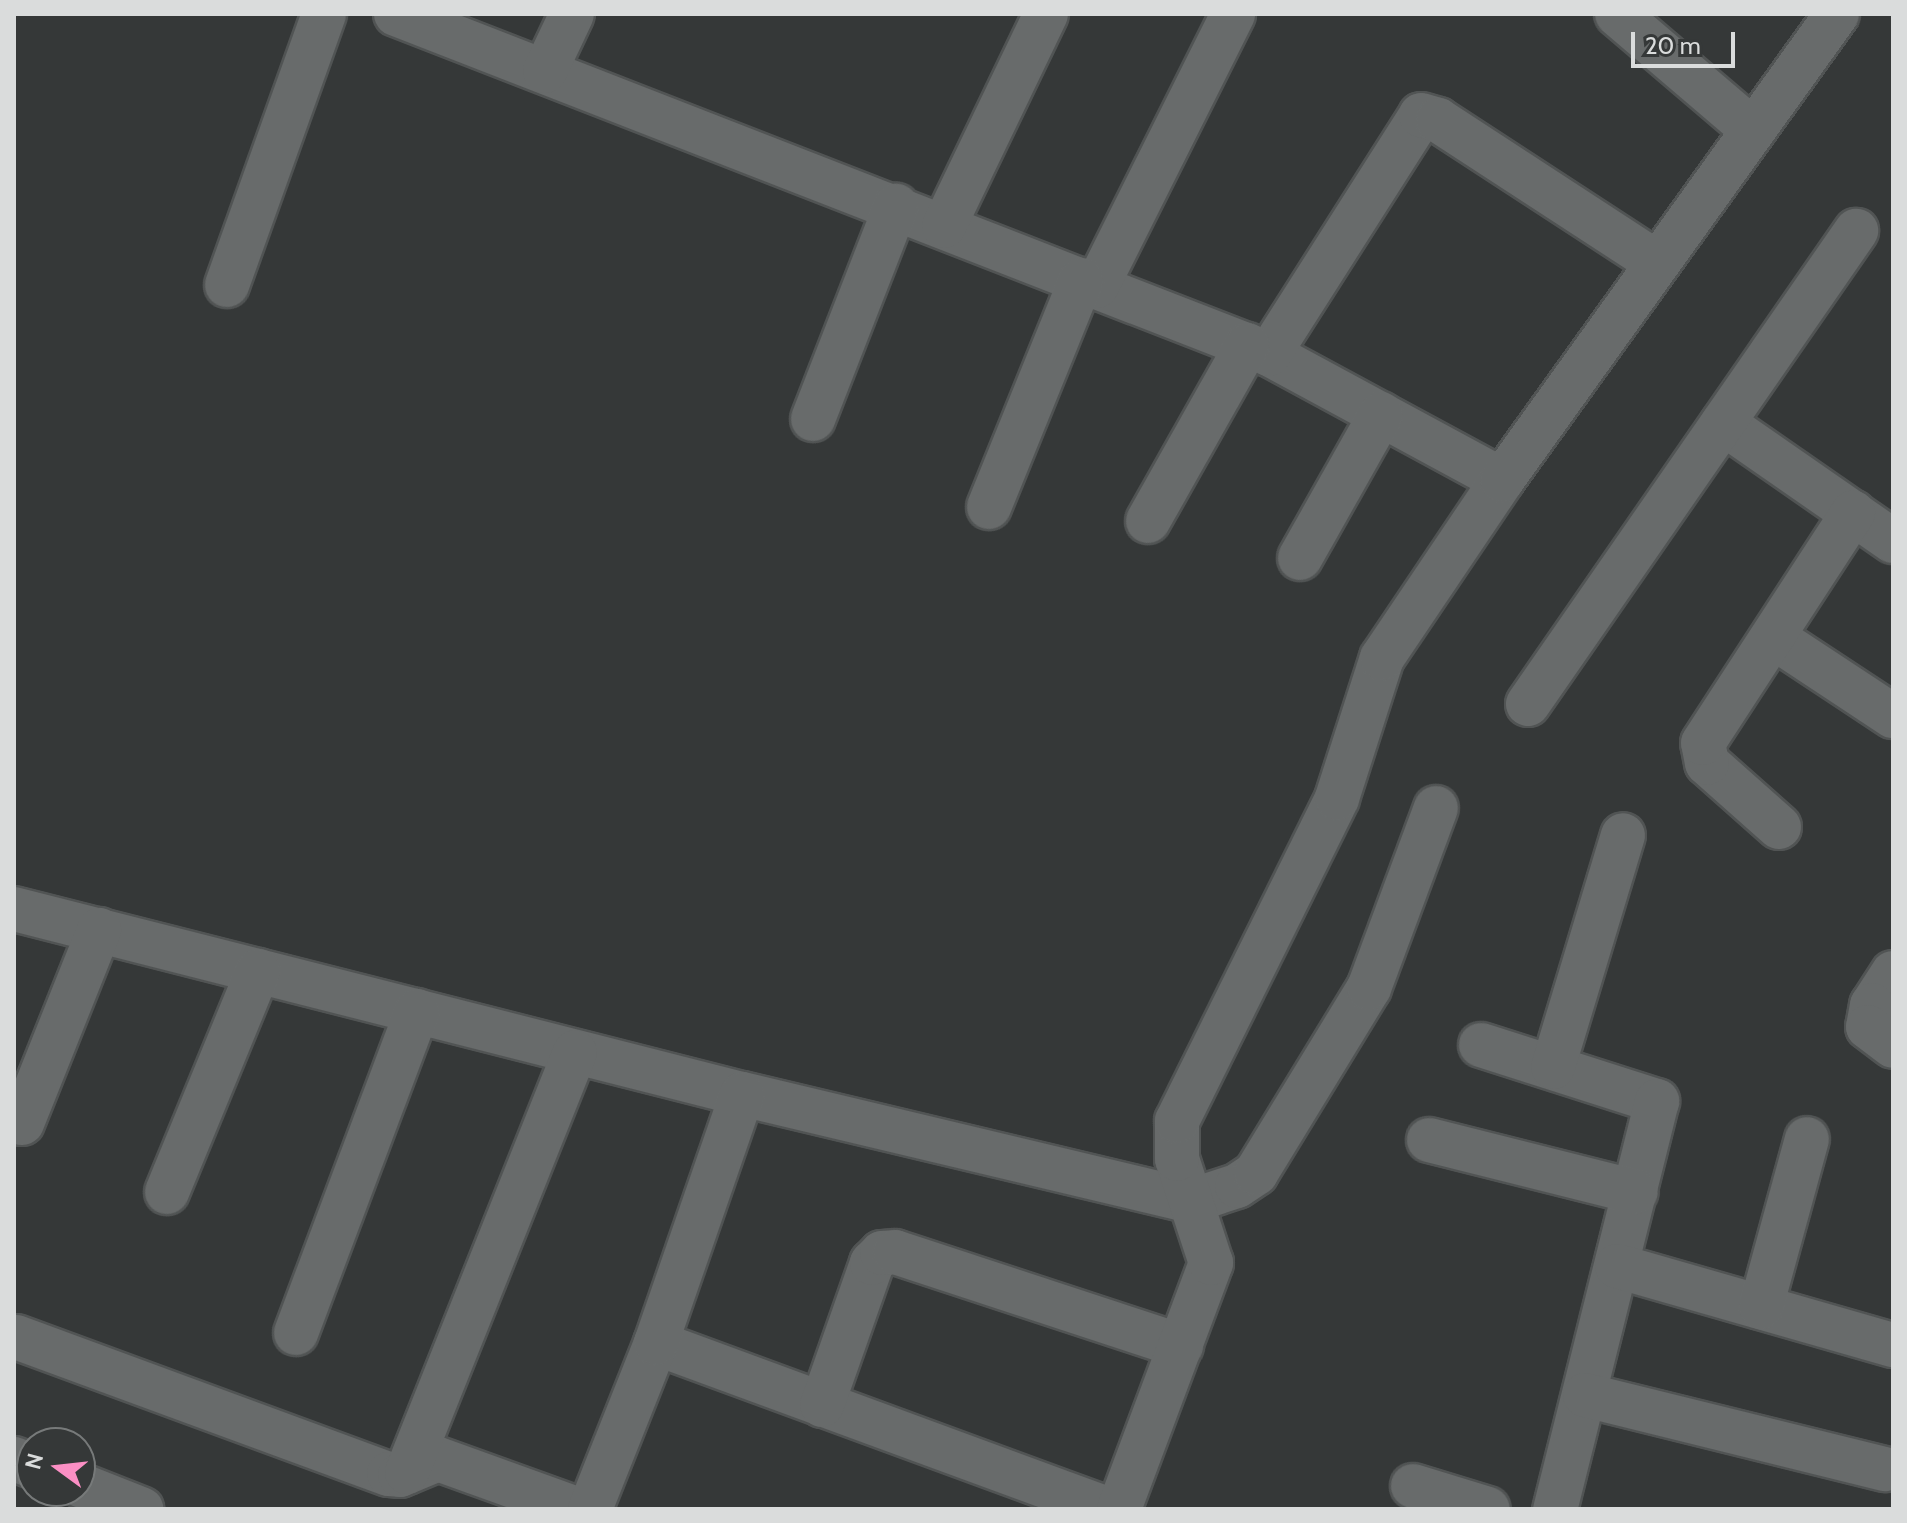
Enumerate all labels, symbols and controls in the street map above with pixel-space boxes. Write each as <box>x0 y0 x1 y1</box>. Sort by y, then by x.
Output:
scale bar <box>1635 16 1739 66</box>
text: 20 m <box>1645 31 1701 60</box>
north arrow <box>16 1427 96 1507</box>
text: N <box>19 1450 49 1472</box>

